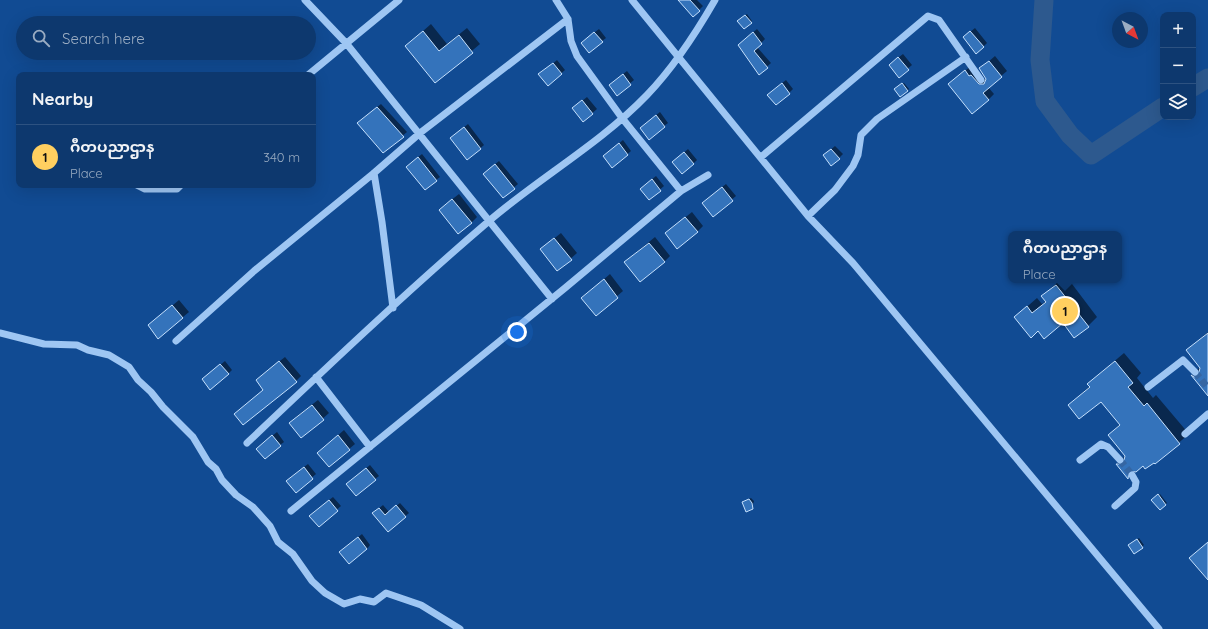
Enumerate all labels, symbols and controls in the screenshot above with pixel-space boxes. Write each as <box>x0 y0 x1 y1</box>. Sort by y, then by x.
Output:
north arrow <box>1112 12 1148 48</box>
map controls <box>1160 12 1196 120</box>
button: + <box>1160 12 1196 48</box>
search box <box>16 16 316 60</box>
icon: search <box>30 27 52 49</box>
text: Search here <box>62 29 145 48</box>
button: − <box>1160 48 1196 84</box>
button: layers <box>1160 84 1196 120</box>
text: Nearby <box>32 88 93 109</box>
text: ဂီတပညာဌာန <box>70 137 154 156</box>
text: 1 <box>42 149 48 165</box>
text: 340 m <box>263 149 300 165</box>
text: Place <box>70 165 103 181</box>
popup <box>1008 231 1122 283</box>
text: ဂီတပညာဌာန <box>1023 238 1107 257</box>
text: Place <box>1023 266 1056 282</box>
pin: 1 <box>1052 296 1078 326</box>
your location <box>507 322 527 342</box>

